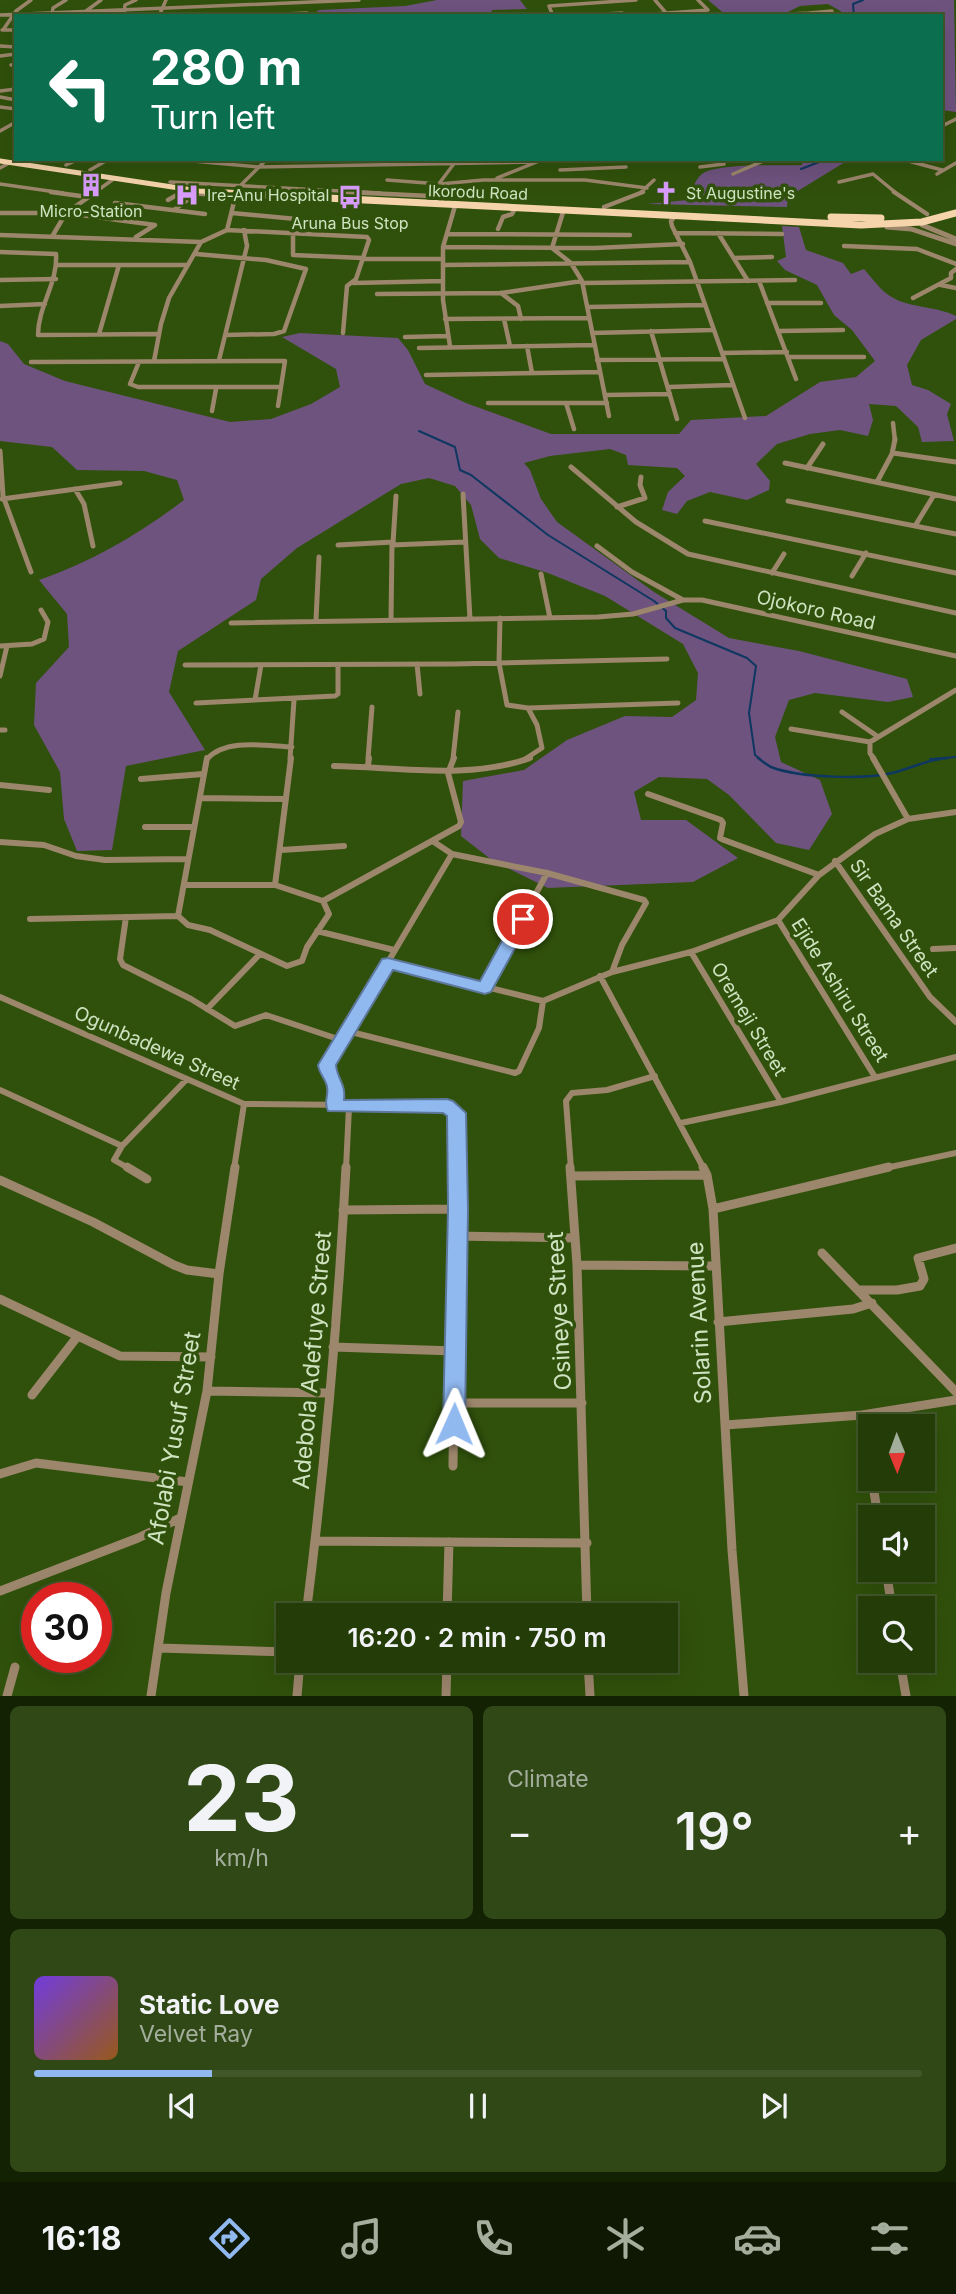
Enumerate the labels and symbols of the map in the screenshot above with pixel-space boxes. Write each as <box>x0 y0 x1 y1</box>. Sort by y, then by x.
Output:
building icon: Micro-Station <box>77 171 105 199</box>
church icon: St Augustine's <box>652 179 680 207</box>
street label: Ikorodu Road <box>428 180 528 204</box>
hospital icon: Ire-Anu Hospital <box>173 181 201 209</box>
bus stop icon: Aruna Bus Stop <box>336 183 364 211</box>
place label: St Augustine's <box>686 183 795 203</box>
place label: Ire-Anu Hospital <box>207 185 329 205</box>
place label: Micro-Station <box>40 201 142 221</box>
place label: Aruna Bus Stop <box>291 213 409 233</box>
street label: Ojokoro Road <box>754 585 878 635</box>
street label: Sir Bama Street <box>845 855 943 981</box>
pin <box>493 889 553 949</box>
street label: Ejide Ashiru Street <box>787 914 893 1066</box>
street label: Oremeji Street <box>706 958 792 1080</box>
street label: Ogunbadewa Street <box>71 1001 243 1095</box>
street label: Adebola Adefuye Street <box>287 1229 337 1490</box>
street label: Osineye Street <box>541 1230 577 1391</box>
street label: Solarin Avenue <box>681 1241 717 1405</box>
street label: Afolabi Yusuf Street <box>141 1329 207 1547</box>
position arrow <box>417 1387 491 1461</box>
north arrow <box>858 1414 934 1491</box>
speed limit sign: 30 <box>21 1582 112 1673</box>

